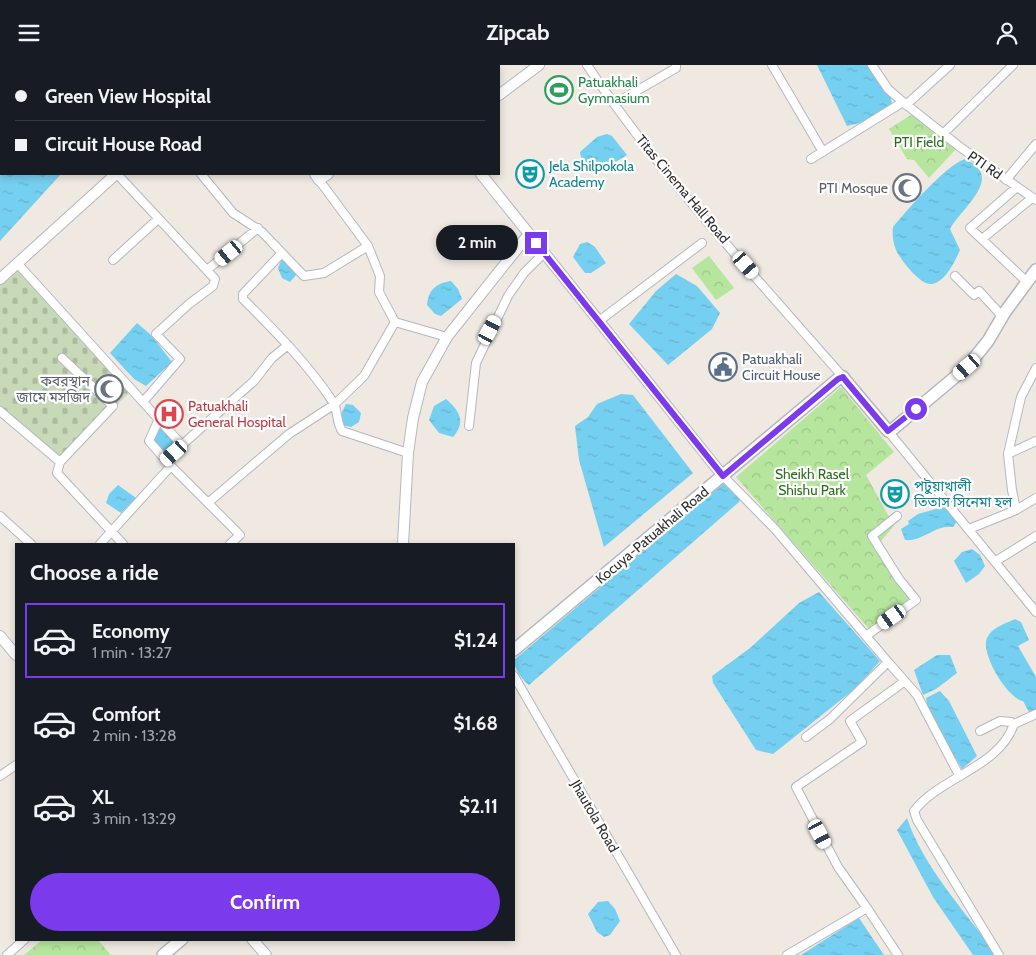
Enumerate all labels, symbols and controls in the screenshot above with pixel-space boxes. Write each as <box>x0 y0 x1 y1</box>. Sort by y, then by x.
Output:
icon: menu <box>15 19 43 47</box>
text: Zipcab <box>486 19 550 46</box>
icon: person <box>993 19 1021 47</box>
place label: Patuakhali Gymnasium <box>578 73 649 107</box>
sports icon: Patuakhali Gymnasium <box>544 75 574 105</box>
text: Green View Hospital <box>45 85 211 108</box>
street label: Titas Cinema Hall Road <box>632 131 734 247</box>
text: Circuit House Road <box>45 133 202 156</box>
park label: PTI Field <box>894 133 944 151</box>
street label: PTI Rd <box>964 147 1006 183</box>
place label: Jela Shilpokola Academy <box>548 157 634 191</box>
theatre icon: Jela Shilpokola Academy <box>515 159 545 189</box>
mosque icon: PTI Mosque <box>892 173 922 203</box>
place label: PTI Mosque <box>819 179 888 197</box>
callout: 2 min <box>436 225 518 261</box>
route end <box>525 232 547 254</box>
text: 2 min <box>458 233 496 252</box>
car <box>212 238 245 268</box>
car <box>730 249 761 281</box>
car <box>476 313 503 347</box>
place label: Patuakhali Circuit House <box>742 350 820 384</box>
car <box>950 351 983 383</box>
public building icon: Patuakhali Circuit House <box>708 352 738 382</box>
place label: কবরস্থান জামে মসজিদ <box>16 372 91 406</box>
mosque icon: কবরস্থান জামে মসজিদ <box>94 374 124 404</box>
place label: Patuakhali General Hospital <box>188 397 286 431</box>
route start <box>905 398 927 420</box>
hospital icon: Patuakhali General Hospital <box>154 399 184 429</box>
car <box>157 437 190 469</box>
park label: Sheikh Rasel Shishu Park <box>775 465 850 499</box>
place label: পটুয়াখালী তিতাস সিনেমা হল <box>913 477 1013 511</box>
theatre icon: পটুয়াখালী তিতাস সিনেমা হল <box>880 479 910 509</box>
street label: Kocuya-Patuakhali Road <box>592 482 712 588</box>
text: Choose a ride <box>30 559 159 586</box>
car <box>875 602 908 632</box>
icon: car <box>32 618 77 663</box>
text: Economy <box>92 620 170 643</box>
text: $1.24 <box>454 629 498 652</box>
text: 1 min · 13:27 <box>92 643 172 662</box>
icon: car <box>32 701 77 746</box>
text: Comfort <box>92 703 161 726</box>
text: $1.68 <box>454 712 498 735</box>
text: 2 min · 13:28 <box>92 726 177 745</box>
street label: Jhautola Road <box>566 776 623 856</box>
icon: car <box>32 784 77 829</box>
text: XL <box>92 786 113 809</box>
text: $2.11 <box>459 795 498 818</box>
text: 3 min · 13:29 <box>92 809 176 828</box>
car <box>806 817 833 851</box>
button: Confirm <box>30 873 500 931</box>

